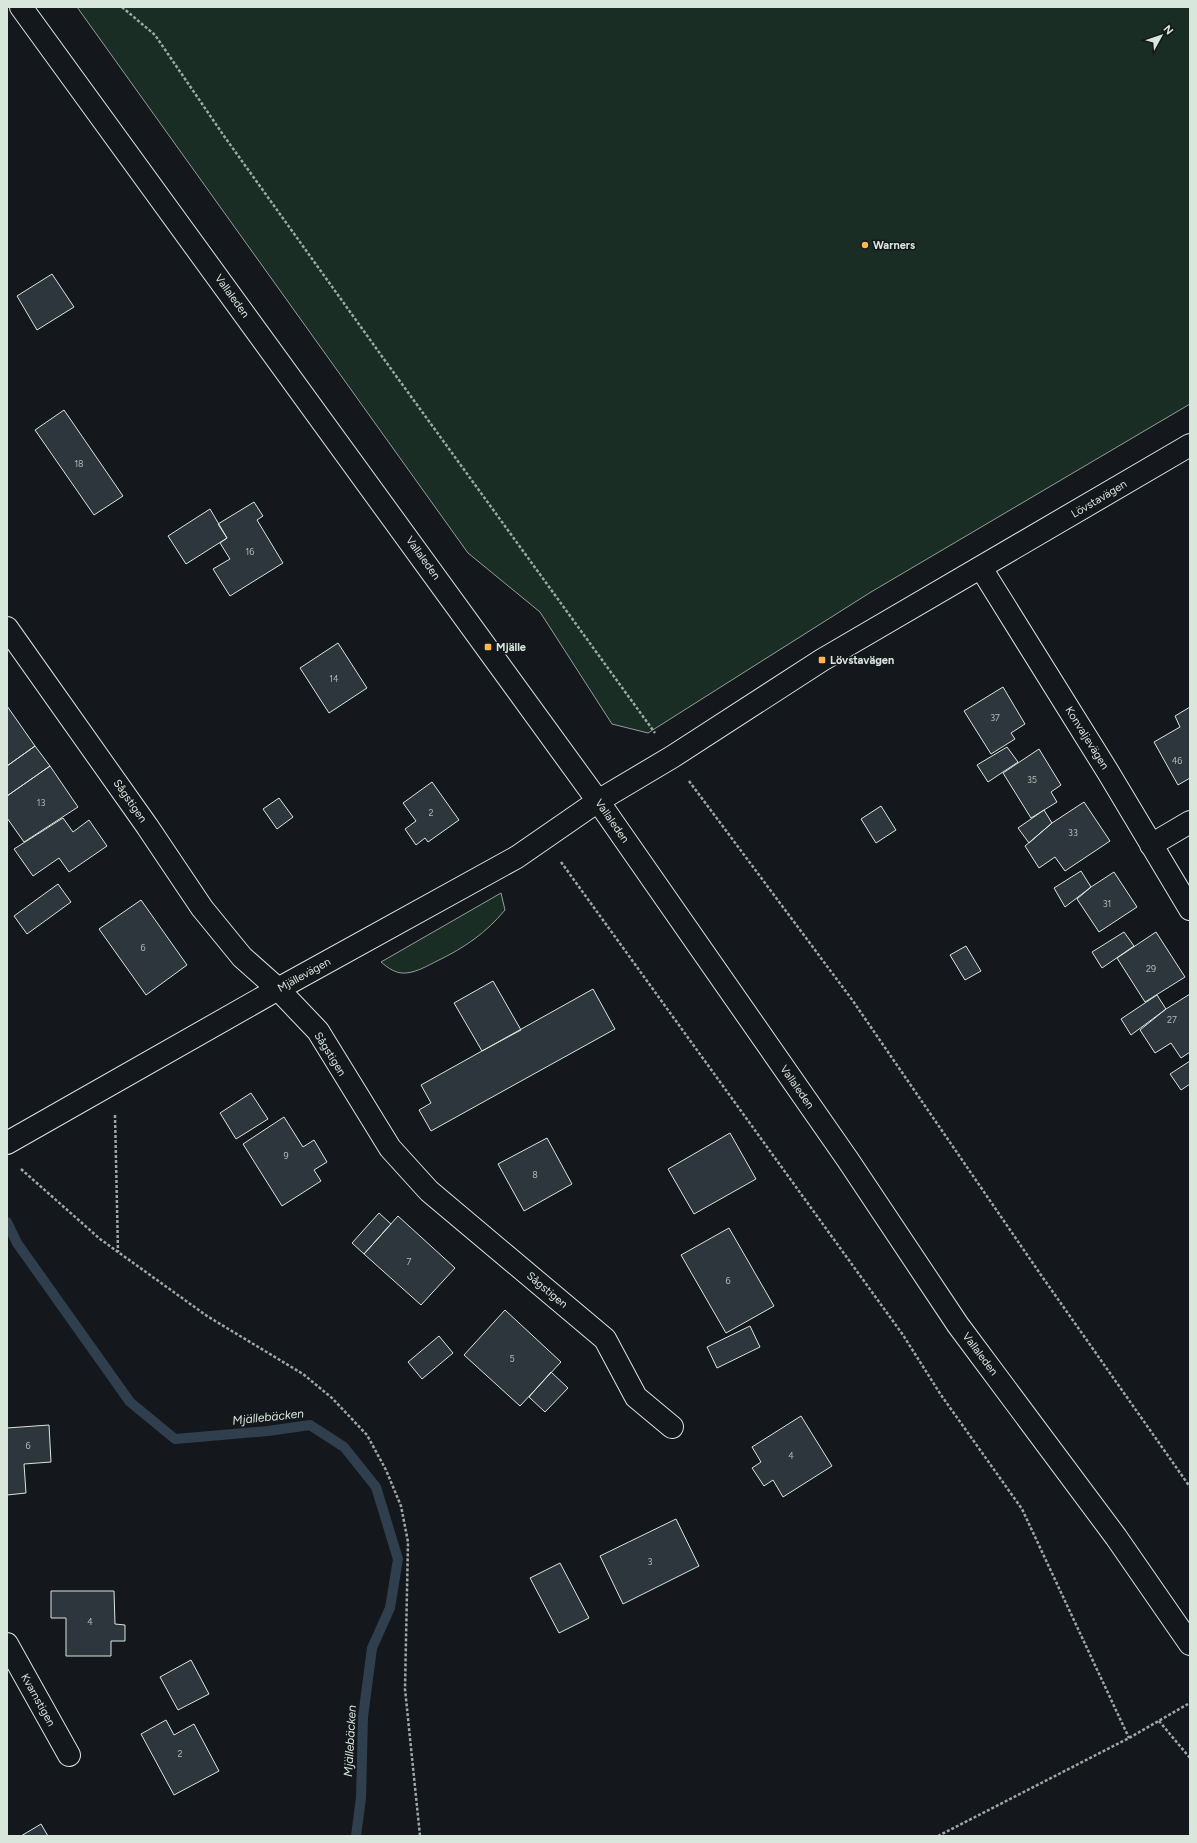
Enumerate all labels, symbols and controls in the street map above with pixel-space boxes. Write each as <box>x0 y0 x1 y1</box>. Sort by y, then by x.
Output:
north arrow <box>1141 16 1181 56</box>
text: N <box>1161 22 1176 37</box>
place label: Warners <box>873 239 915 252</box>
marker: Warners <box>860 240 870 250</box>
street label: Vallaleden <box>212 272 252 320</box>
house number: 18 <box>74 458 84 469</box>
street label: Lövstavägen <box>1069 477 1129 521</box>
street label: Vallaleden <box>403 534 443 582</box>
house number: 16 <box>246 546 254 557</box>
place label: Mjälle <box>496 641 526 654</box>
marker: Mjälle <box>483 642 493 652</box>
place label: Lövstavägen <box>830 654 894 667</box>
marker: Lövstavägen <box>817 655 827 665</box>
house number: 14 <box>329 673 339 684</box>
street label: Konvaljevägen <box>1063 704 1111 772</box>
house number: 37 <box>990 712 1000 723</box>
house number: 46 <box>1172 755 1182 766</box>
house number: 35 <box>1027 774 1037 785</box>
street label: Sågstigen <box>111 777 149 825</box>
house number: 13 <box>37 797 45 808</box>
street label: Vallaleden <box>592 797 632 845</box>
house number: 2 <box>428 807 434 818</box>
house number: 33 <box>1068 827 1078 838</box>
house number: 31 <box>1103 898 1111 909</box>
house number: 6 <box>140 942 146 953</box>
street label: Mjällevägen <box>275 955 333 995</box>
house number: 29 <box>1146 963 1156 974</box>
house number: 27 <box>1167 1014 1177 1025</box>
street label: Sågstigen <box>311 1030 349 1078</box>
street label: Vallaleden <box>777 1063 817 1111</box>
house number: 9 <box>283 1150 289 1161</box>
house number: 8 <box>532 1169 538 1180</box>
house number: 7 <box>407 1256 412 1267</box>
street label: Sågstigen <box>524 1269 570 1311</box>
house number: 6 <box>725 1275 731 1286</box>
street label: Vallaleden <box>960 1330 1000 1378</box>
house number: 5 <box>509 1353 515 1364</box>
water label: Mjällebäcken <box>232 1406 305 1428</box>
house number: 6 <box>25 1440 31 1451</box>
house number: 4 <box>788 1450 794 1461</box>
house number: 3 <box>648 1556 653 1567</box>
house number: 4 <box>87 1616 93 1627</box>
street label: Kvarnstigen <box>18 1671 58 1729</box>
water label: Mjällebäcken <box>341 1705 359 1777</box>
house number: 2 <box>177 1748 183 1759</box>

